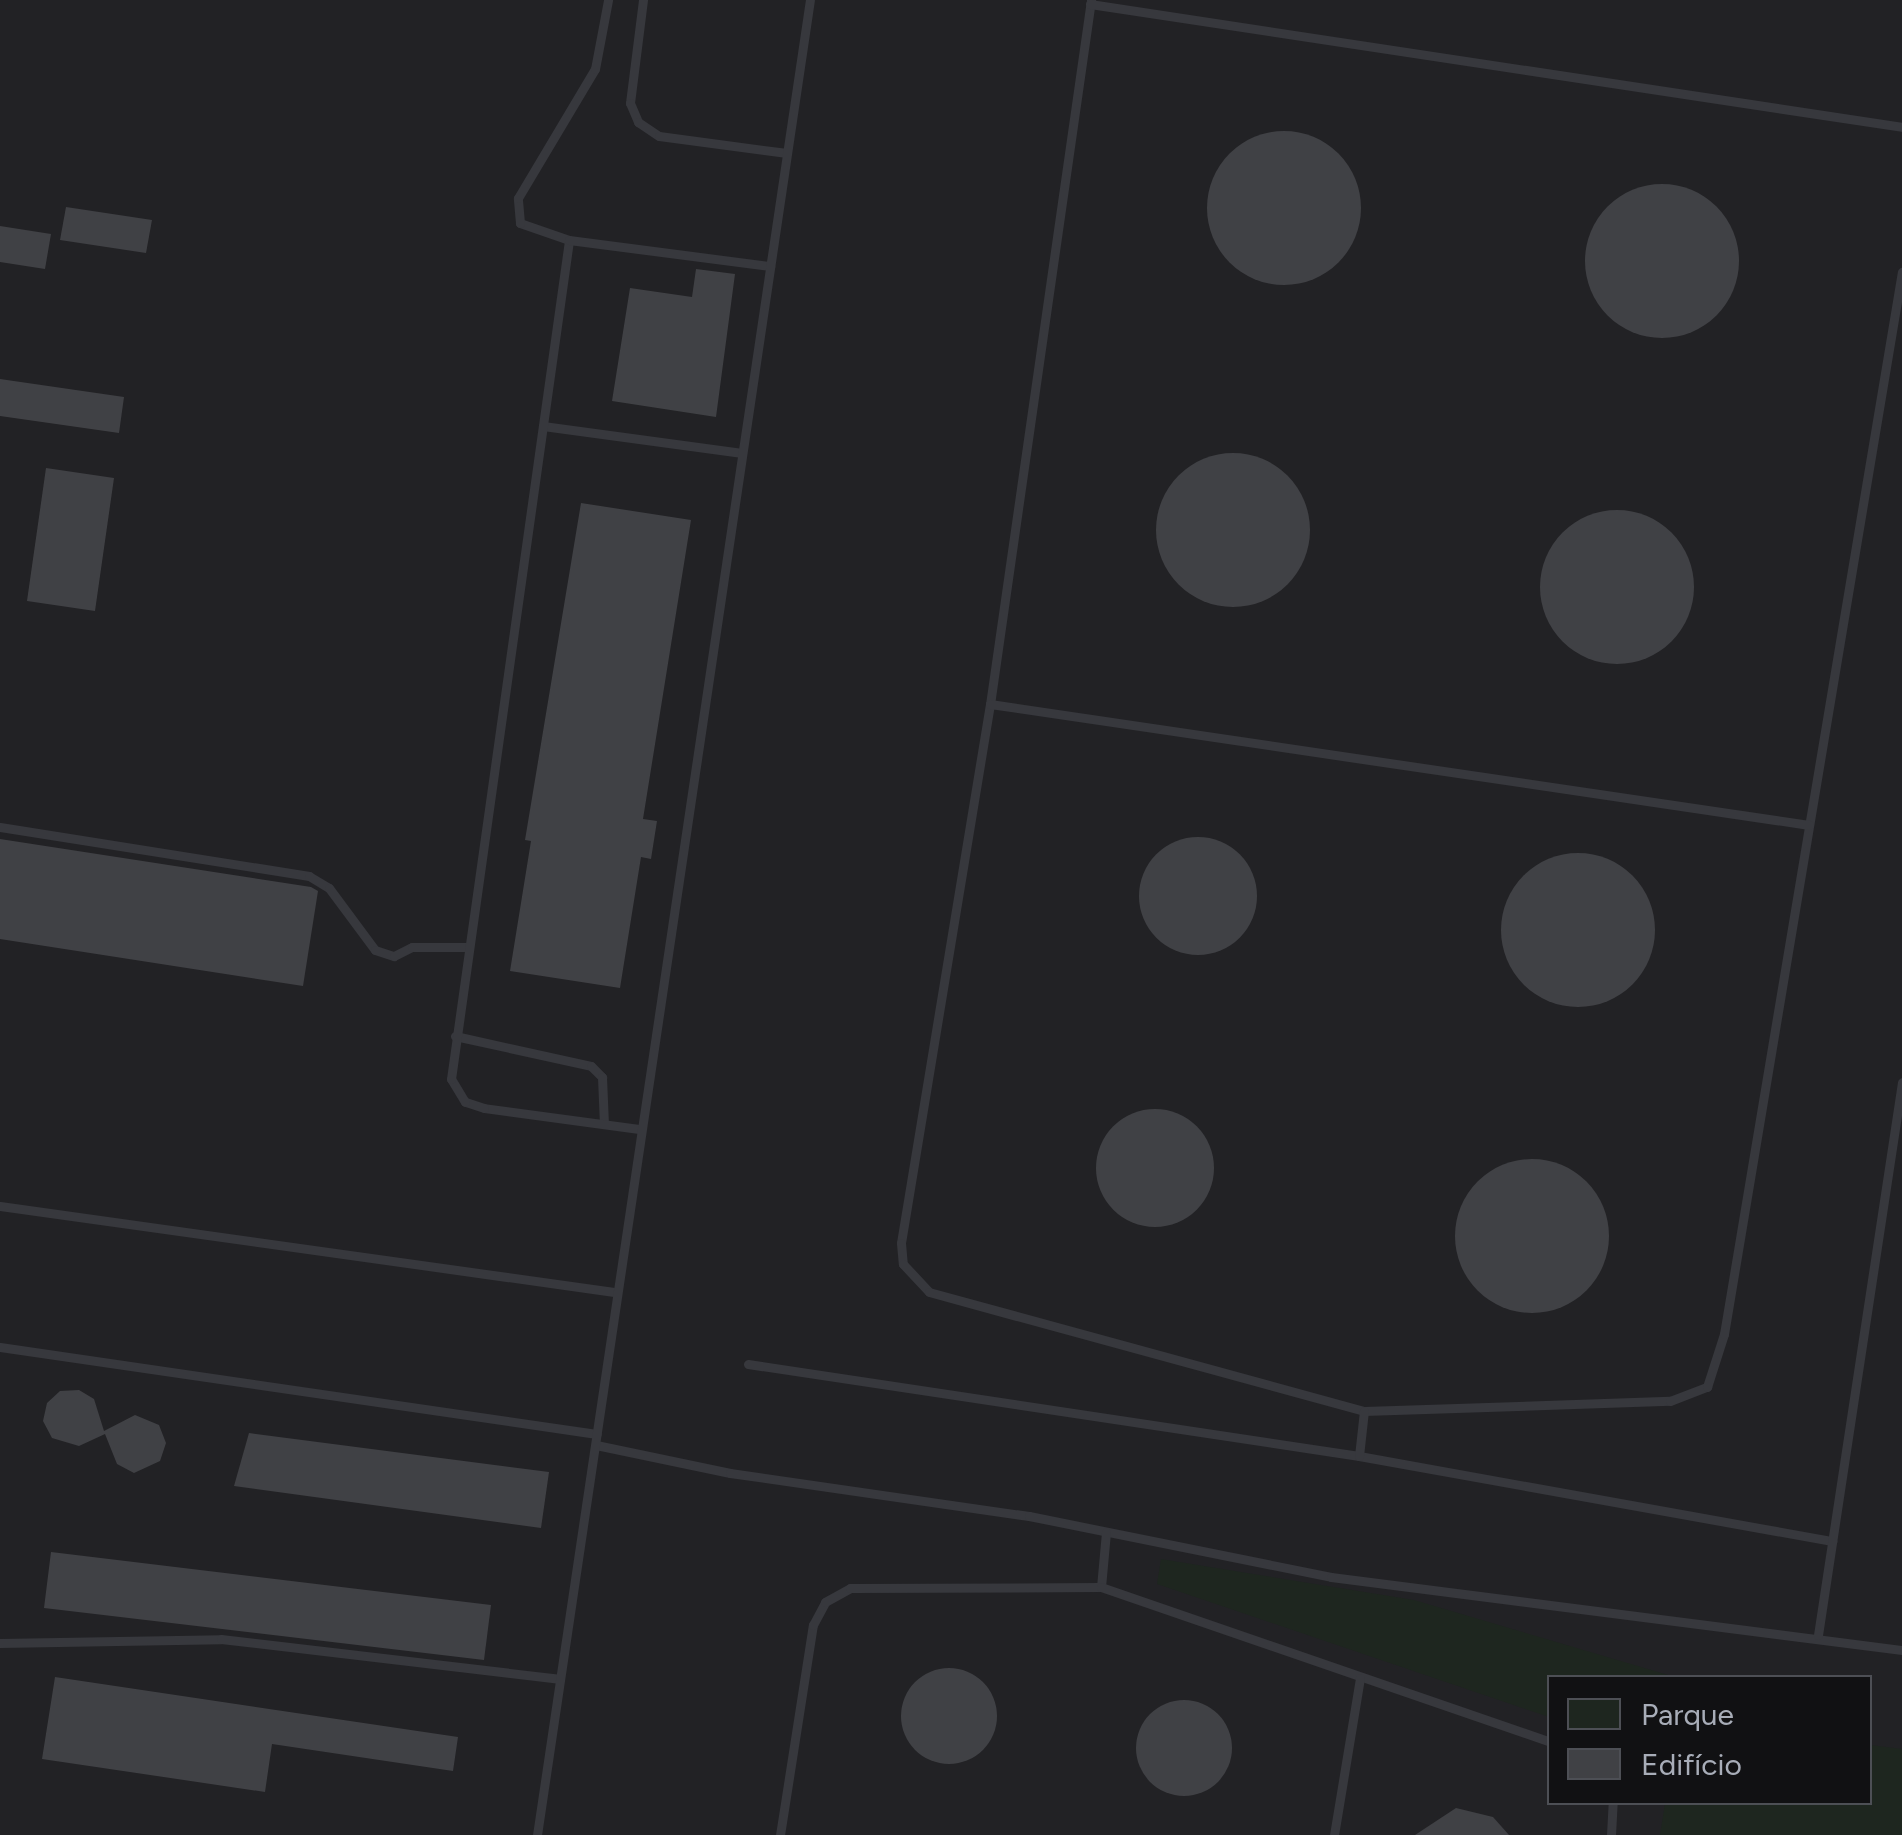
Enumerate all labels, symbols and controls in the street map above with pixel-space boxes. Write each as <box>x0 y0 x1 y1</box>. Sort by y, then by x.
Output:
legend <box>1547 1675 1872 1805</box>
text: Parque <box>1641 1696 1734 1733</box>
text: Edifício <box>1641 1746 1742 1783</box>

